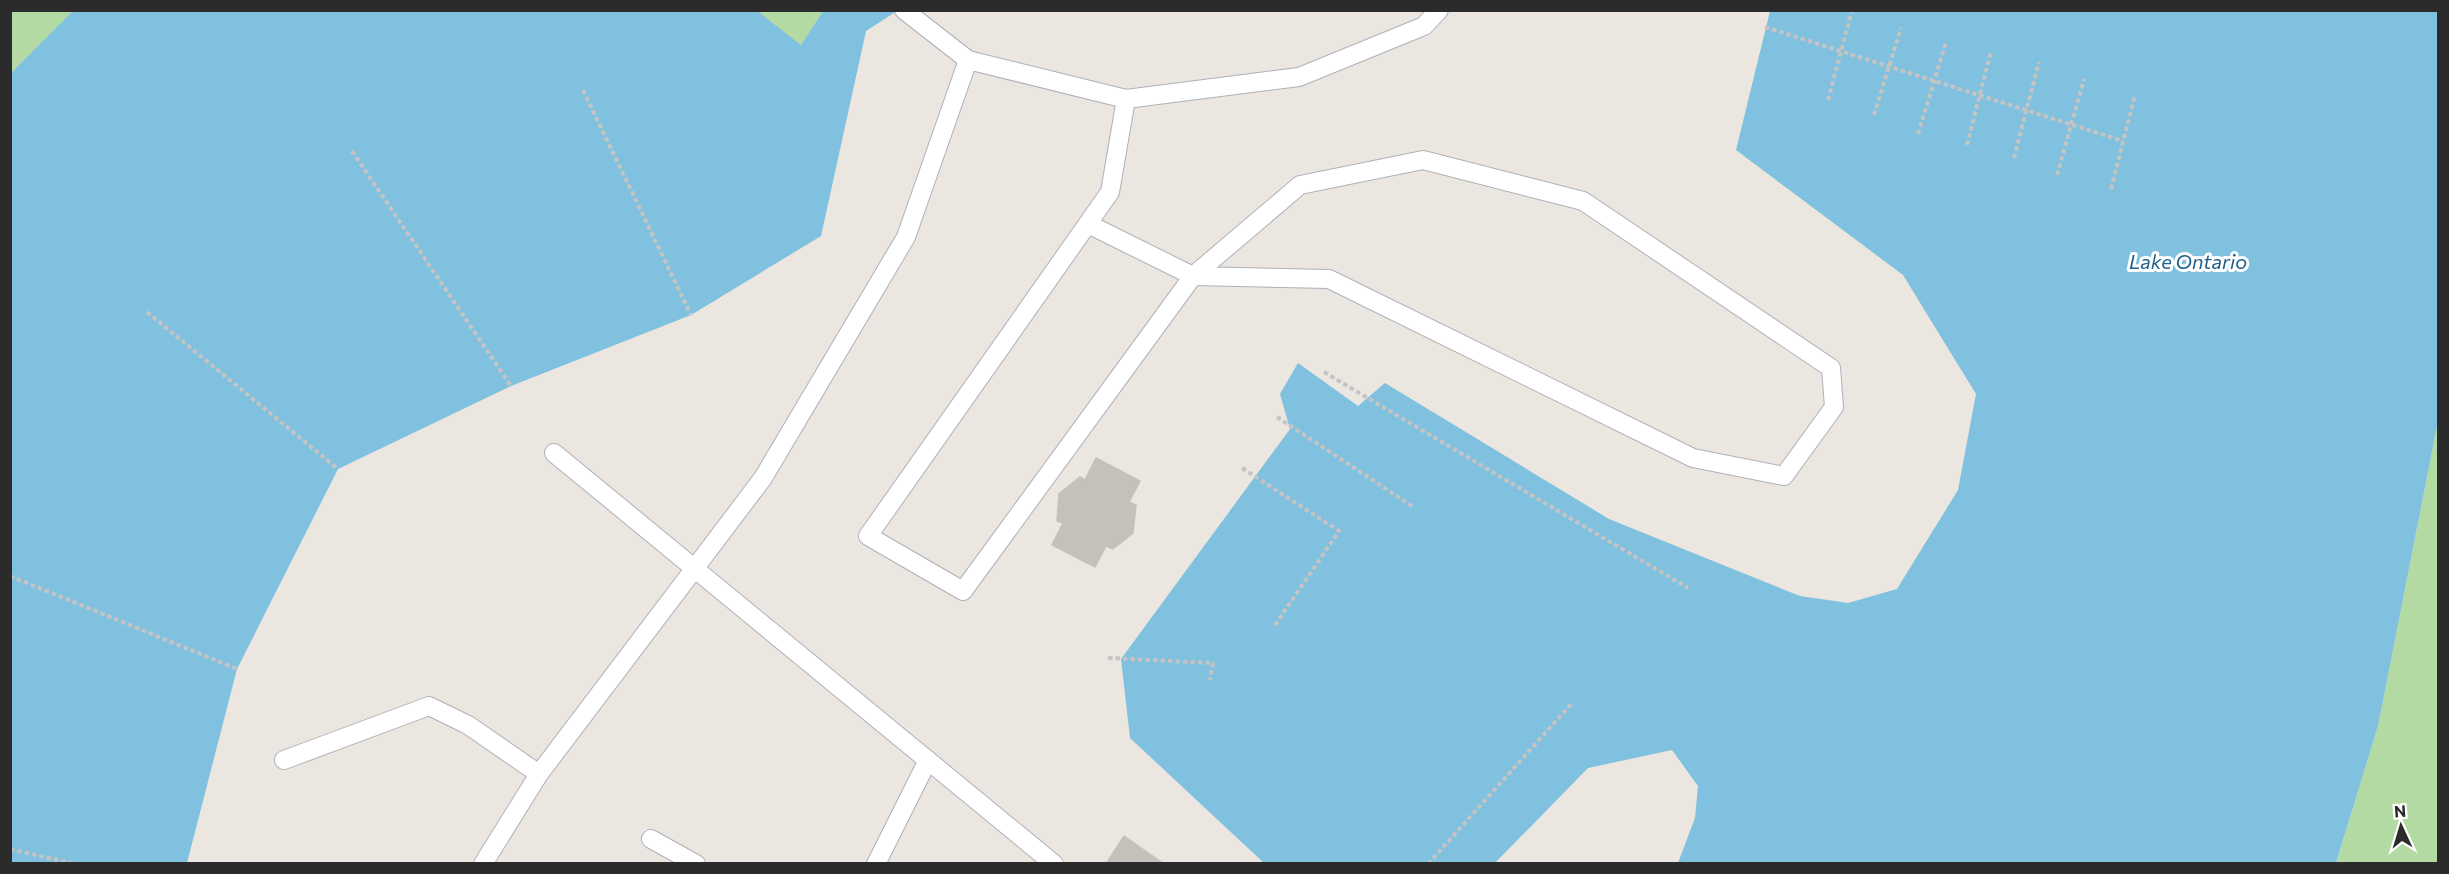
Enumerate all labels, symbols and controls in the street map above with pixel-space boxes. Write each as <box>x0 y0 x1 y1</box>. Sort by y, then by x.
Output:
water label: Lake Ontario <box>2129 249 2247 273</box>
north arrow <box>2371 796 2431 856</box>
text: N <box>2393 801 2407 820</box>

